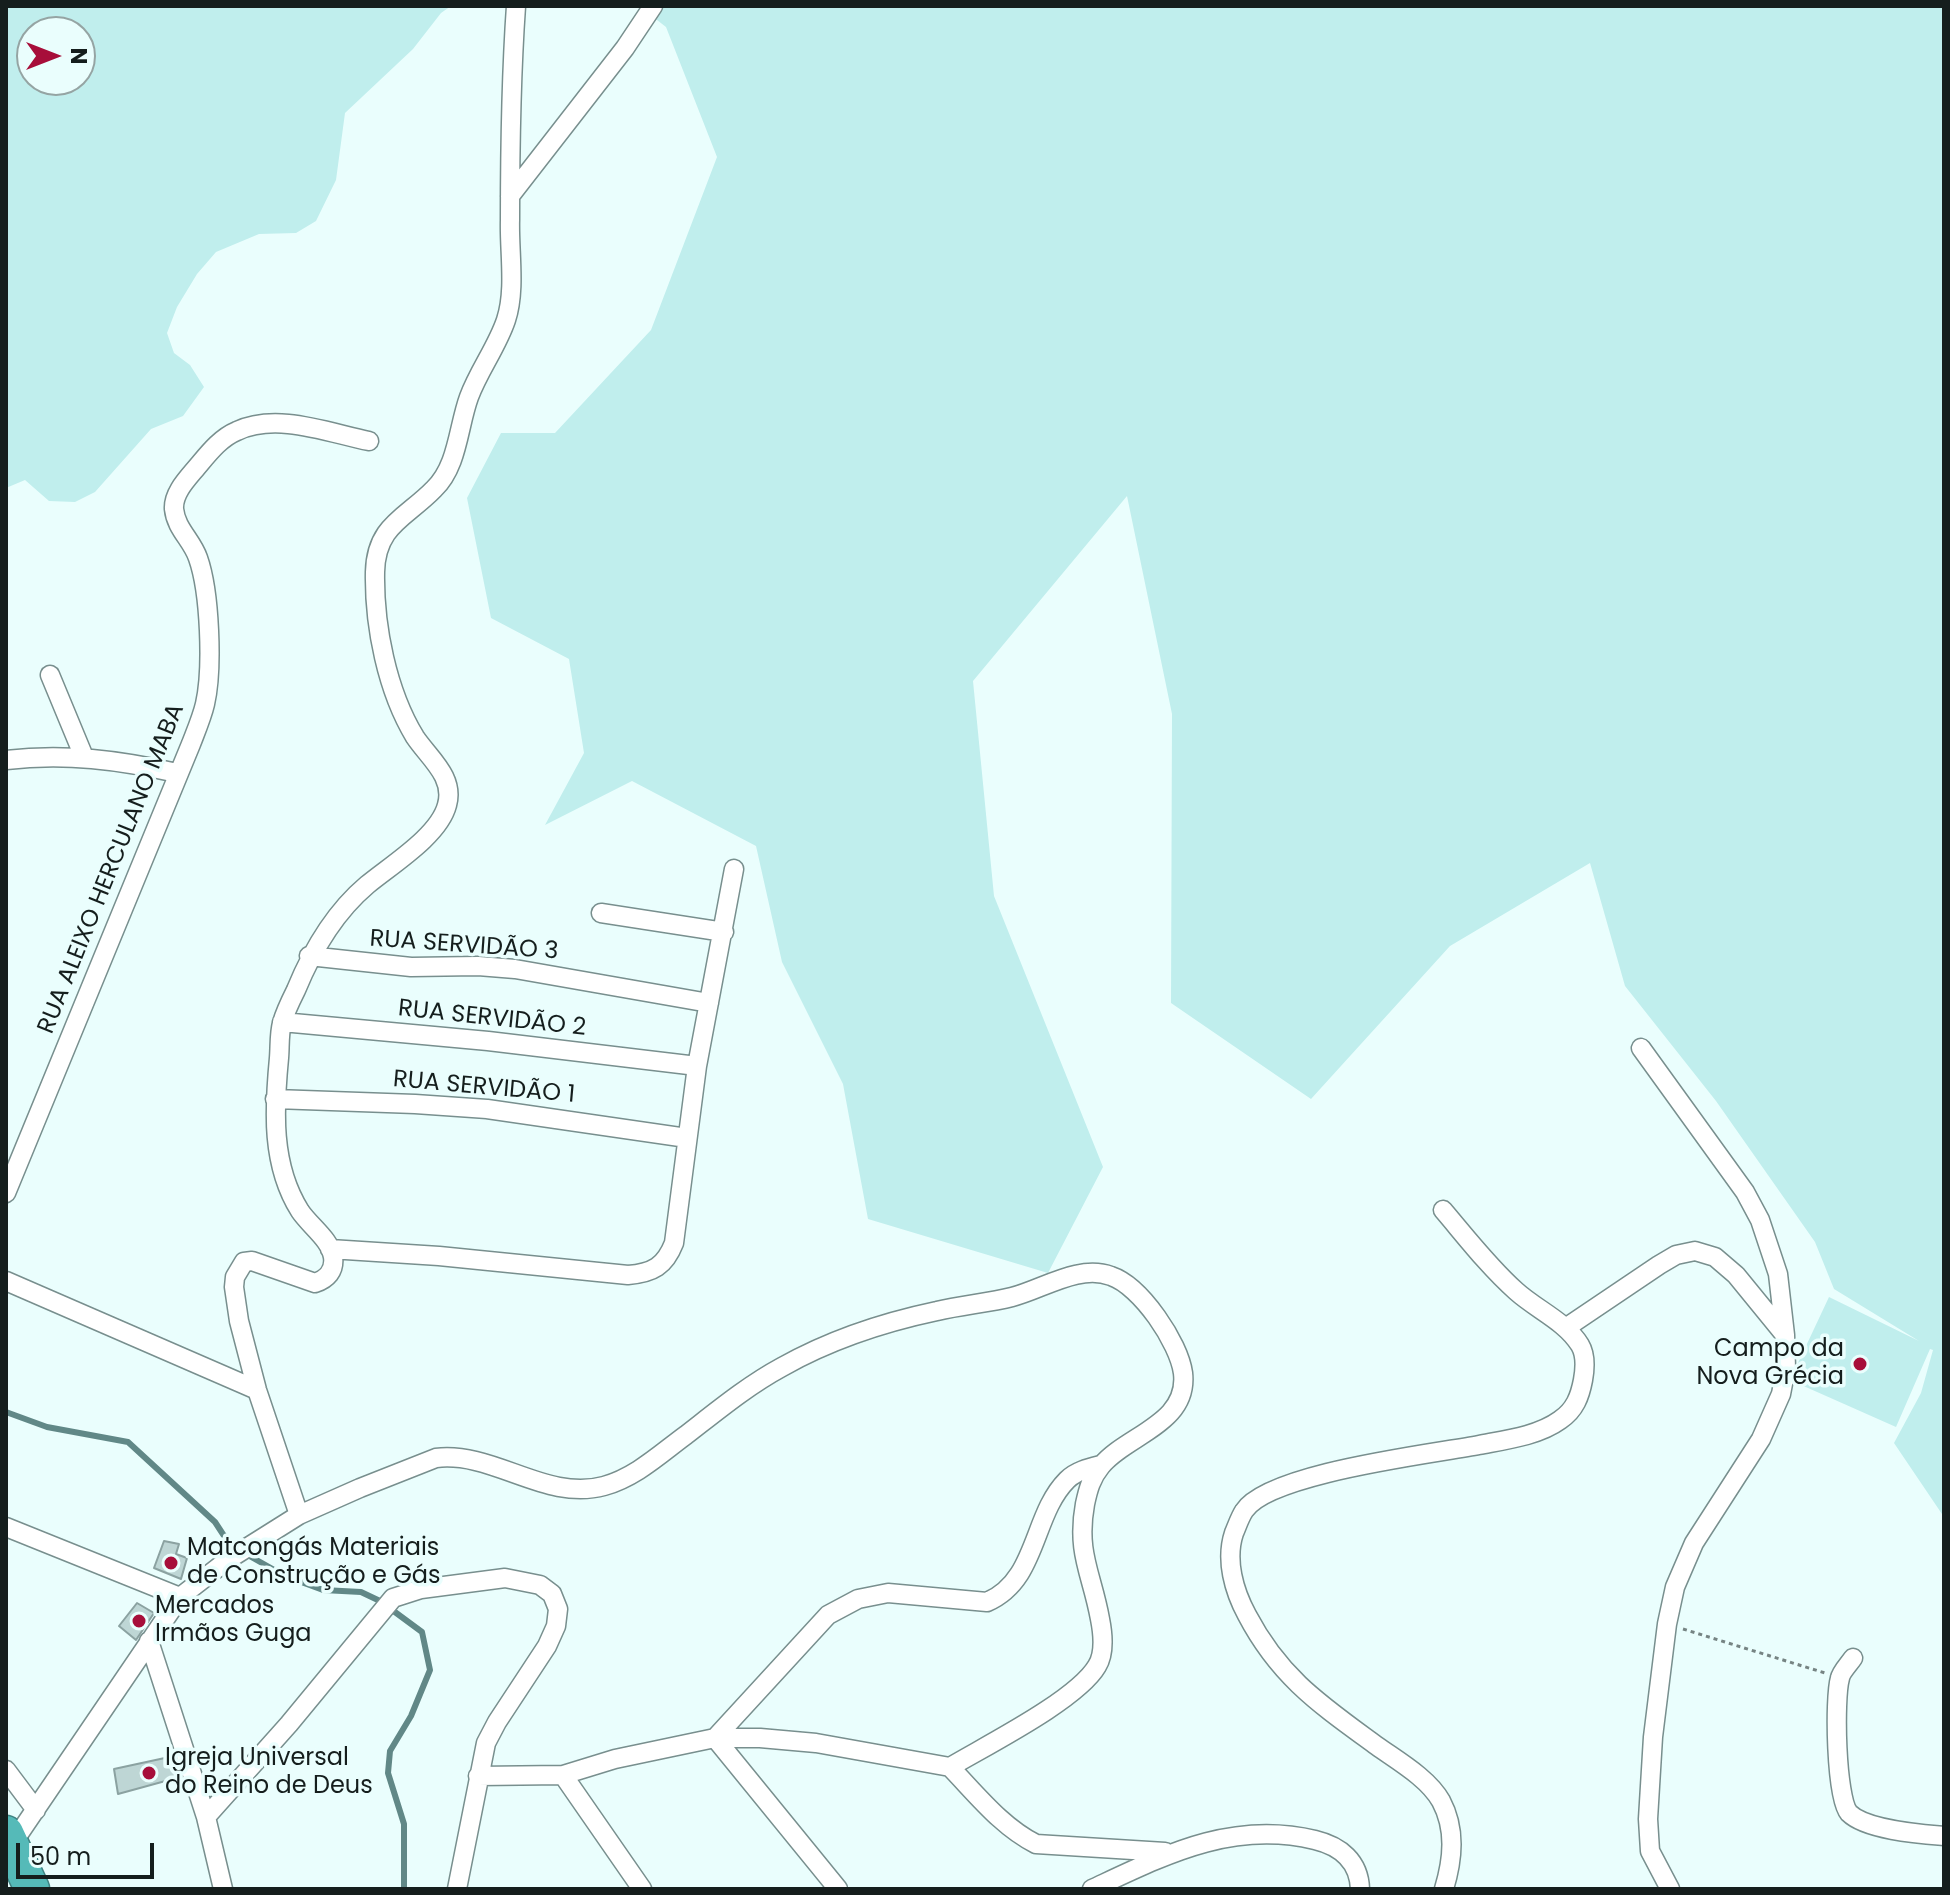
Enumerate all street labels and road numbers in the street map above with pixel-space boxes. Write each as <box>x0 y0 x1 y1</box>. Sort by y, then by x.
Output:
street label: RUA ALEIXO HERCULANO MABA <box>33 700 191 1038</box>
street label: RUA SERVIDÃO 3 <box>369 925 559 967</box>
street label: RUA SERVIDÃO 2 <box>397 995 587 1043</box>
street label: RUA SERVIDÃO 1 <box>392 1066 576 1110</box>

